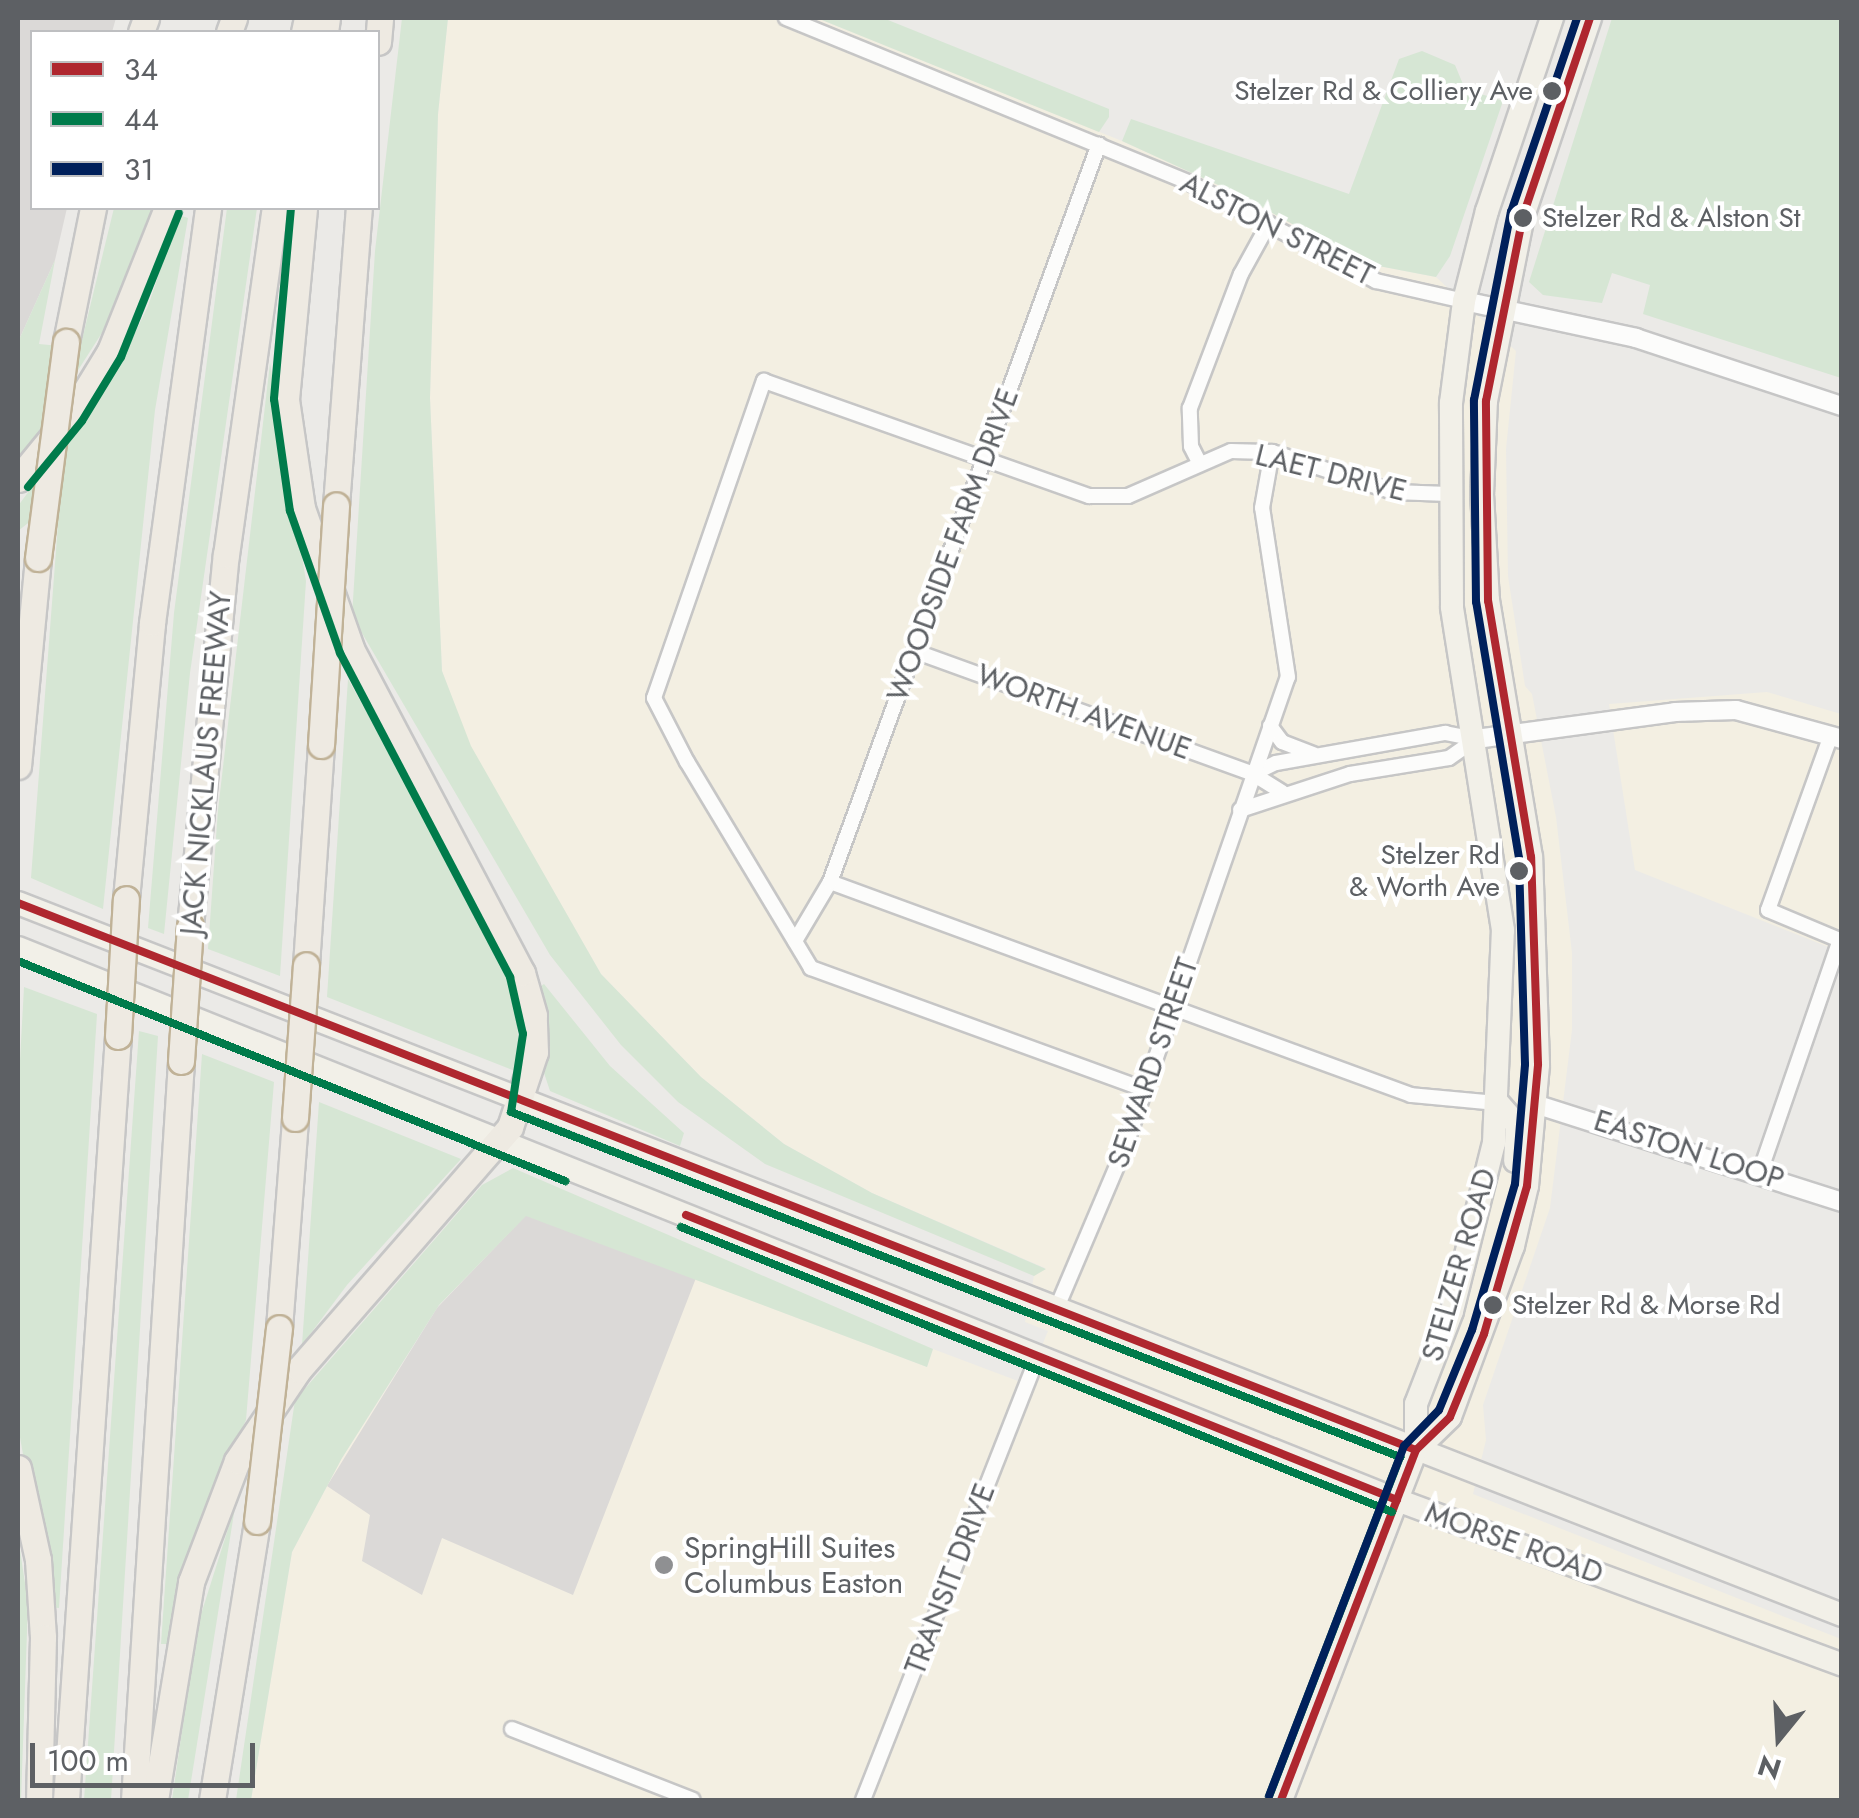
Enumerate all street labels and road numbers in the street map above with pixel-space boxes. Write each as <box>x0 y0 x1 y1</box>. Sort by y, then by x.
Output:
street label: ALSTON STREET <box>1174 165 1380 293</box>
street label: WOODSIDE FARM DRIVE <box>880 384 1026 706</box>
street label: LAET DRIVE <box>1252 437 1410 509</box>
street label: JACK NICKLAUS FREEWAY <box>173 590 239 936</box>
street label: WORTH AVENUE <box>972 656 1196 768</box>
street label: SEWARD STREET <box>1100 953 1206 1173</box>
street label: EASTON LOOP <box>1589 1102 1789 1198</box>
street label: STELZER ROAD <box>1414 1164 1504 1366</box>
street label: TRANSIT DRIVE <box>897 1479 1003 1679</box>
street label: MORSE ROAD <box>1420 1494 1608 1592</box>

